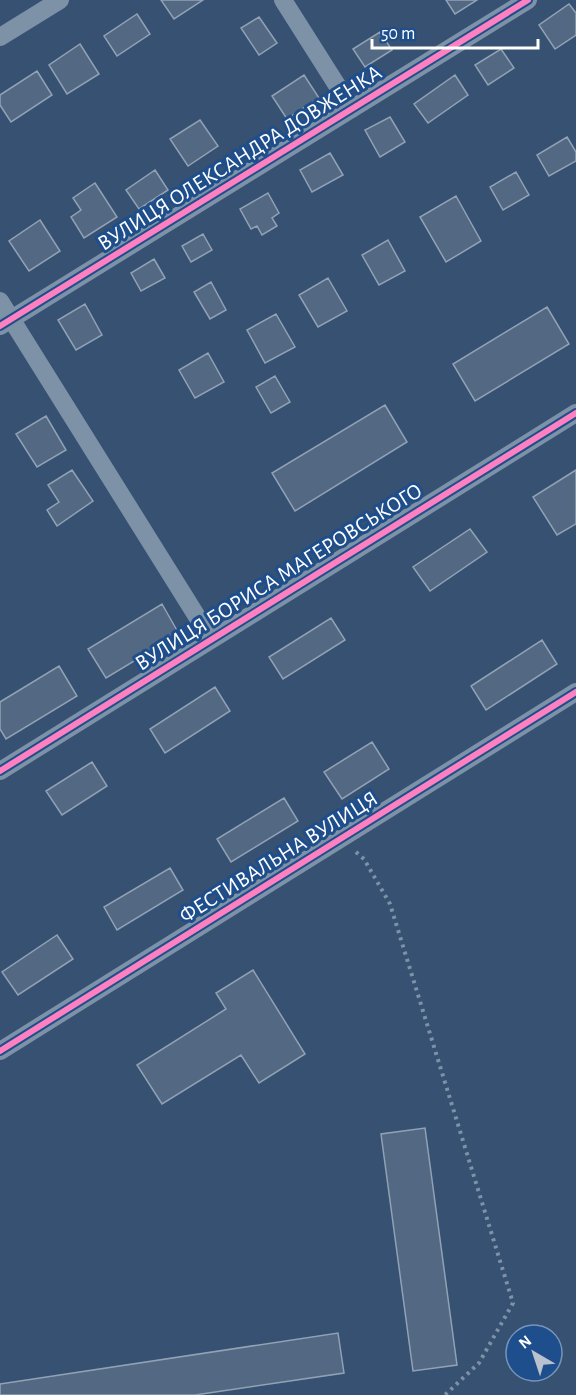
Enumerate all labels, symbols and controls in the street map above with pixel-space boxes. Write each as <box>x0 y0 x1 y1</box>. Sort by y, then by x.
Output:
scale bar <box>372 12 538 50</box>
text: 50 m <box>381 25 415 43</box>
street label: ВУЛИЦЯ ОЛЕКСАНДРА ДОВЖЕНКА <box>94 61 385 255</box>
street label: ВУЛИЦЯ БОРИСА МАГЕРОВСЬКОГО <box>131 479 426 675</box>
street label: ФЕСТИВАЛЬНА ВУЛИЦЯ <box>176 787 382 927</box>
north arrow <box>504 1323 564 1383</box>
text: N <box>516 1332 535 1352</box>

